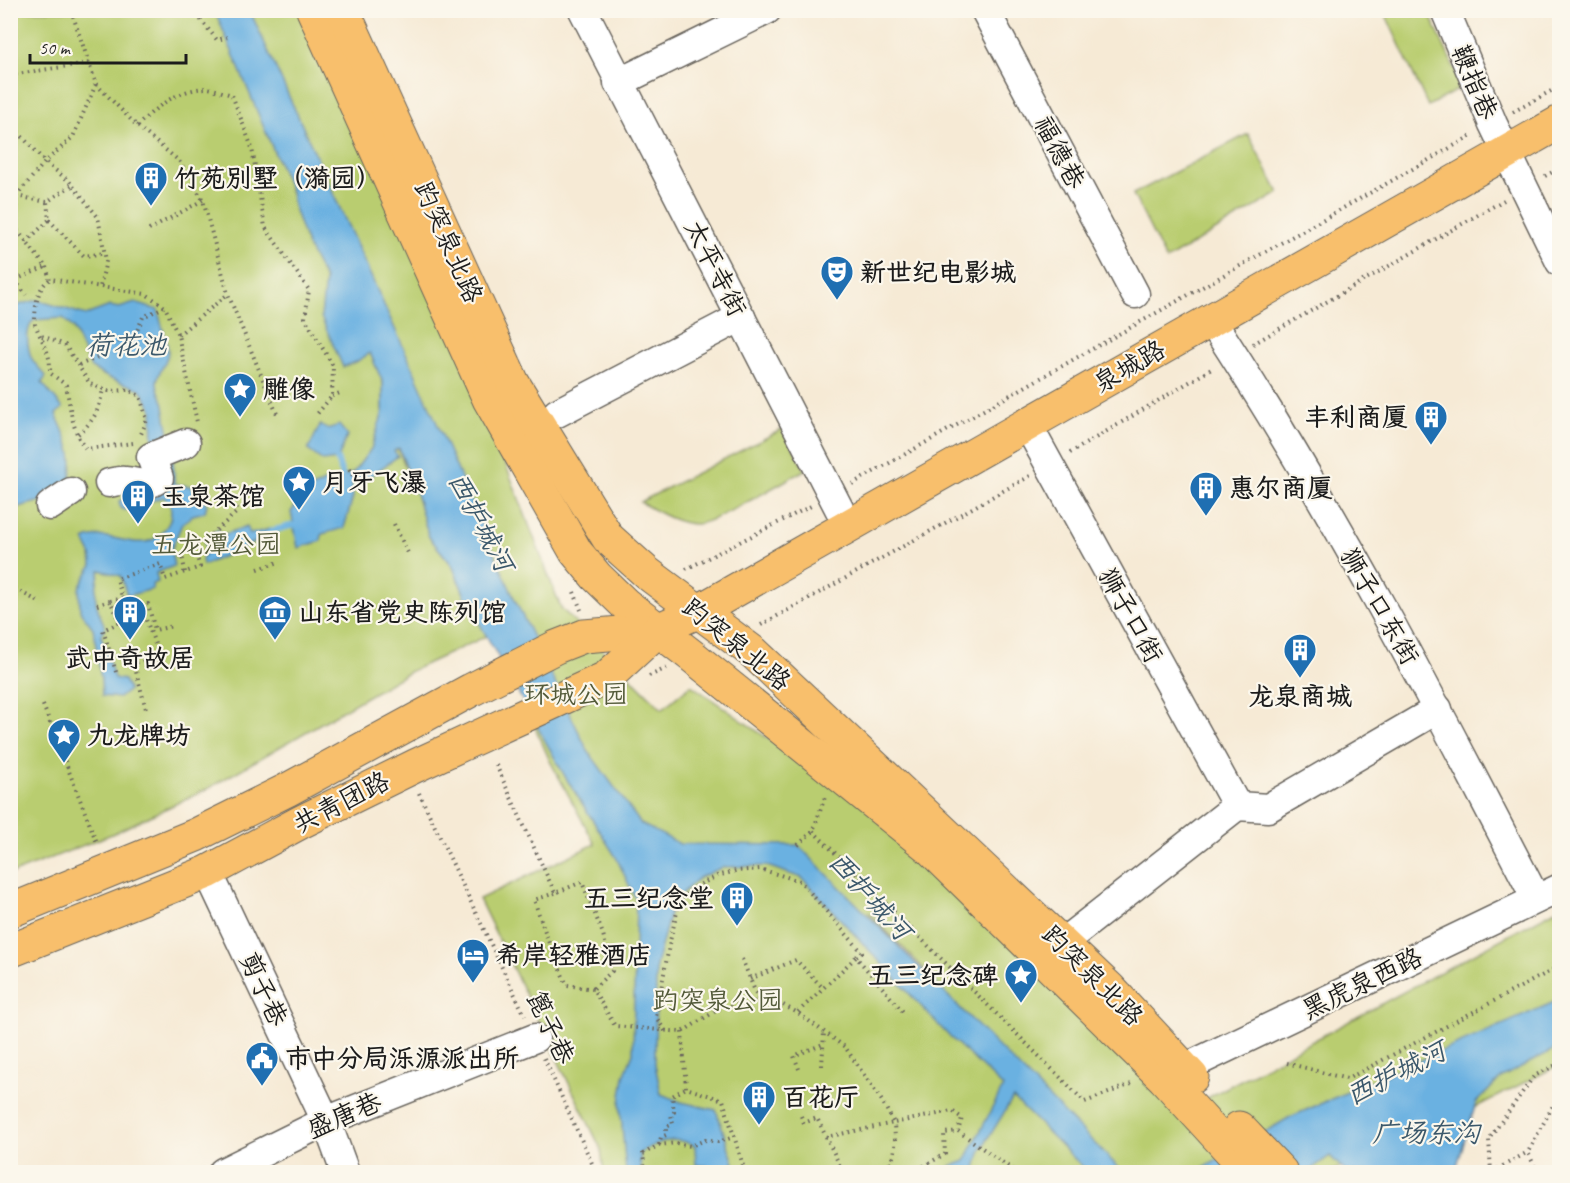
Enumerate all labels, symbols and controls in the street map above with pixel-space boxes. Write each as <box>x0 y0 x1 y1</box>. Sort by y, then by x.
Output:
scale bar <box>30 27 186 65</box>
text: 50 m <box>39 37 72 59</box>
street label: 鞭指巷 <box>1444 40 1505 125</box>
street label: 福德巷 <box>1027 110 1092 194</box>
building icon: 竹苑别墅（漪园） <box>133 160 169 207</box>
place label: 竹苑别墅（漪园） <box>174 162 382 195</box>
street label: 趵突泉北路 <box>407 176 490 308</box>
street label: 太平寺街 <box>677 214 754 322</box>
theatre icon: 新世纪电影城 <box>819 254 855 301</box>
place label: 新世纪电影城 <box>860 256 1016 289</box>
water label: 荷花池 <box>86 328 167 362</box>
street label: 泉城路 <box>1087 333 1171 400</box>
place icon: 雕像 <box>222 371 258 418</box>
place label: 雕像 <box>263 373 315 406</box>
building icon: 丰利商厦 <box>1413 399 1449 446</box>
place label: 丰利商厦 <box>1304 401 1408 434</box>
place icon: 月牙飞瀑 <box>281 464 317 511</box>
place label: 月牙飞瀑 <box>322 466 426 499</box>
water label: 西护城河 <box>441 466 523 581</box>
building icon: 惠尔商厦 <box>1188 470 1224 517</box>
place label: 惠尔商厦 <box>1229 472 1333 505</box>
building icon: 玉泉茶馆 <box>120 478 156 525</box>
place label: 玉泉茶馆 <box>161 480 265 513</box>
park label: 五龙潭公园 <box>151 528 281 561</box>
street label: 狮子口东街 <box>1333 542 1426 671</box>
street label: 狮子口街 <box>1091 562 1170 669</box>
street label: 趵突泉北路 <box>676 591 798 698</box>
building icon: 武中奇故居 <box>112 594 148 641</box>
museum icon: 山东省党史陈列馆 <box>257 594 293 641</box>
place label: 山东省党史陈列馆 <box>298 596 506 629</box>
building icon: 龙泉商城 <box>1282 632 1318 679</box>
place label: 武中奇故居 <box>65 642 195 675</box>
park label: 环城公园 <box>524 678 628 711</box>
place label: 龙泉商城 <box>1248 680 1352 713</box>
place icon: 九龙牌坊 <box>46 717 82 764</box>
place label: 九龙牌坊 <box>87 719 191 752</box>
street label: 共青团路 <box>287 764 395 841</box>
water label: 西护城河 <box>821 844 921 950</box>
building icon: 五三纪念堂 <box>719 880 755 927</box>
place label: 五三纪念堂 <box>584 882 714 915</box>
street label: 趵突泉北路 <box>1035 918 1150 1033</box>
hotel icon: 希岸轻雅酒店 <box>455 937 491 984</box>
place label: 希岸轻雅酒店 <box>496 939 652 972</box>
street label: 黑虎泉西路 <box>1297 940 1428 1027</box>
street label: 剪子巷 <box>232 947 295 1032</box>
place icon: 五三纪念碑 <box>1003 957 1039 1004</box>
place label: 五三纪念碑 <box>868 959 998 992</box>
park label: 趵突泉公园 <box>653 984 783 1017</box>
street label: 篦子巷 <box>519 985 582 1070</box>
water label: 西护城河 <box>1340 1032 1455 1113</box>
public building icon: 市中分局泺源派出所 <box>244 1040 280 1087</box>
place label: 市中分局泺源派出所 <box>285 1042 519 1075</box>
building icon: 百花厅 <box>741 1079 777 1126</box>
place label: 百花厅 <box>782 1081 860 1114</box>
street label: 盛唐巷 <box>302 1085 387 1146</box>
water label: 广场东沟 <box>1372 1116 1482 1150</box>

